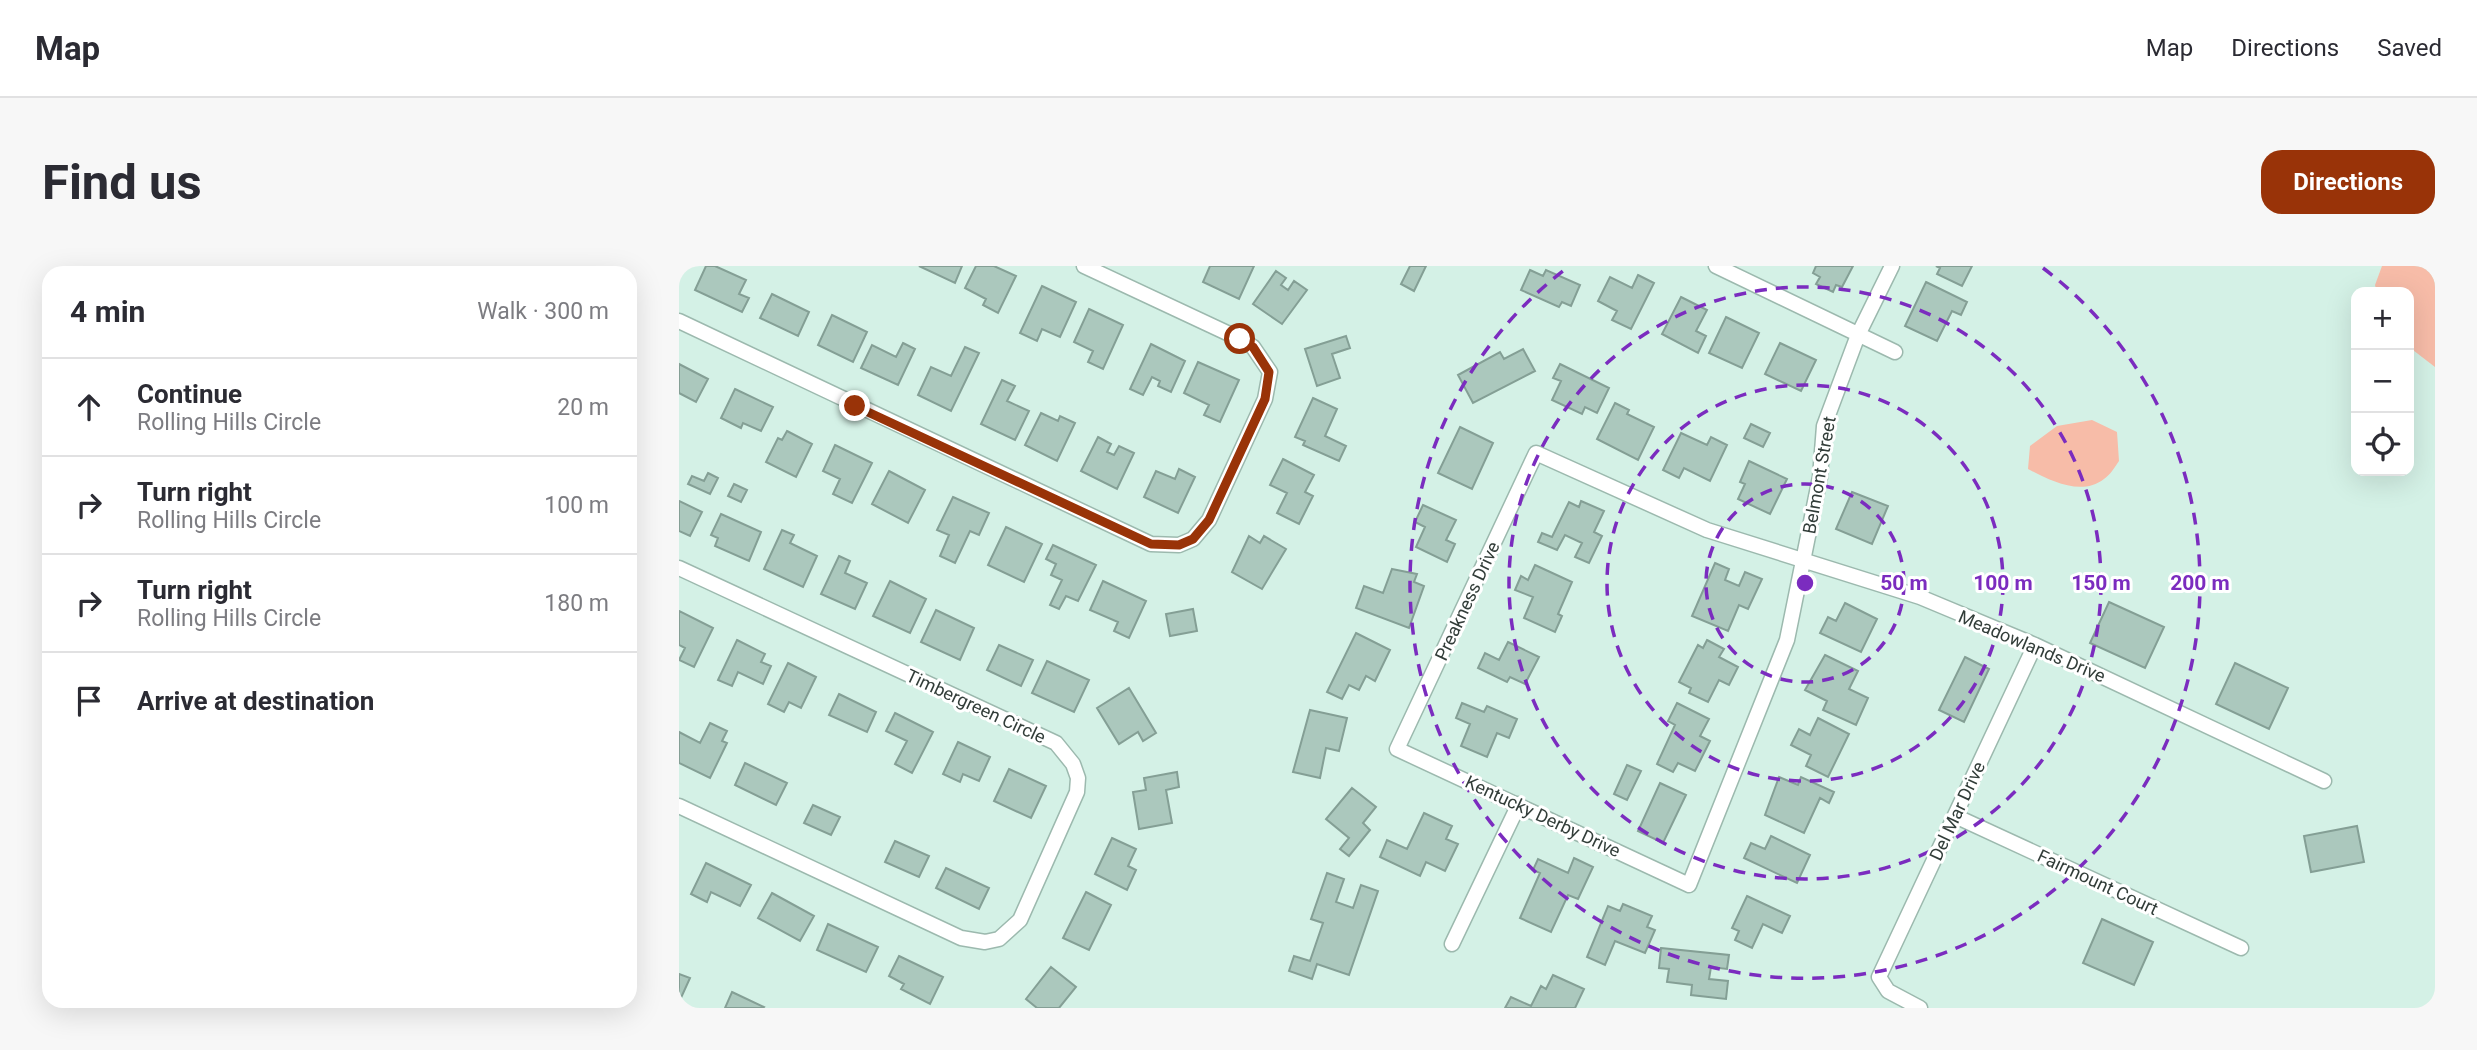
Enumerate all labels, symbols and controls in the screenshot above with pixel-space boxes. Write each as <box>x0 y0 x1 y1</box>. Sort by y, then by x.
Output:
text: Map <box>35 29 100 68</box>
text: Map <box>2146 34 2193 62</box>
text: Directions <box>2231 34 2339 62</box>
text: Saved <box>2377 34 2442 62</box>
button: Directions <box>2261 150 2435 214</box>
text: Find us <box>42 154 202 211</box>
map controls <box>2351 287 2414 476</box>
button: + <box>2351 287 2414 350</box>
text: 4 min <box>70 294 145 329</box>
text: Walk · 300 m <box>477 298 609 325</box>
route start <box>1224 323 1255 354</box>
button: − <box>2351 350 2414 413</box>
text: Continue <box>137 379 242 409</box>
icon: ahead <box>70 388 108 426</box>
route end <box>839 390 870 421</box>
text: 20 m <box>557 394 609 421</box>
text: Rolling Hills Circle <box>137 409 321 436</box>
button: locate <box>2351 413 2414 476</box>
street label: Belmont Street <box>1798 414 1840 535</box>
text: Turn right <box>137 477 252 507</box>
icon: right <box>70 486 108 524</box>
text: 100 m <box>544 492 609 519</box>
text: Rolling Hills Circle <box>137 507 321 534</box>
street label: Preakness Drive <box>1430 538 1504 664</box>
centre of rings <box>1793 571 1817 595</box>
text: 50 m <box>1880 571 1928 595</box>
text: 100 m <box>1973 571 2033 595</box>
text: 150 m <box>2071 571 2131 595</box>
text: 200 m <box>2170 571 2230 595</box>
text: Turn right <box>137 575 252 605</box>
icon: right <box>70 584 108 622</box>
text: 180 m <box>544 590 609 617</box>
text: Rolling Hills Circle <box>137 605 321 632</box>
street label: Meadowlands Drive <box>1955 606 2109 686</box>
street label: Timbergreen Circle <box>903 664 1049 748</box>
icon: arrive <box>70 682 108 720</box>
text: Arrive at destination <box>137 686 374 716</box>
street label: Del Mar Drive <box>1925 758 1989 864</box>
street label: Kentucky Derby Drive <box>1462 771 1624 861</box>
street label: Fairmount Court <box>2034 845 2162 919</box>

